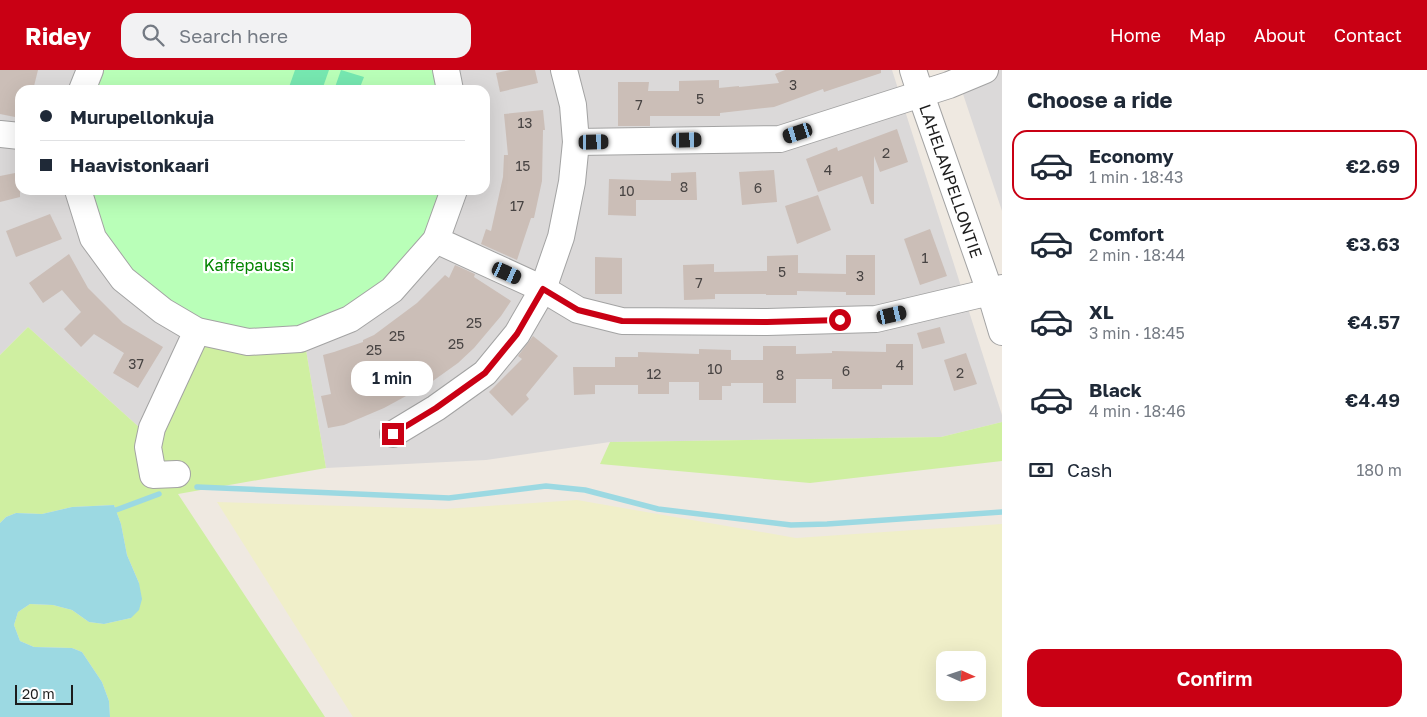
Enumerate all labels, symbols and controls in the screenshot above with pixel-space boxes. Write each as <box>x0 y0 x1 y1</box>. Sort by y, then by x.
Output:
search box <box>121 13 471 58</box>
text: Ridey <box>25 21 91 50</box>
icon: search <box>139 21 167 49</box>
text: Search here <box>179 24 288 47</box>
text: Home <box>1110 24 1161 46</box>
text: Map <box>1189 24 1226 46</box>
text: About <box>1254 24 1306 46</box>
text: Contact <box>1334 24 1402 46</box>
house number: 3 <box>789 76 797 93</box>
text: Choose a ride <box>1027 86 1173 113</box>
house number: 5 <box>696 90 704 107</box>
house number: 7 <box>635 96 643 113</box>
street label: LAHELANPELLONTIE <box>915 102 987 260</box>
text: Murupellonkuja <box>70 105 214 128</box>
house number: 13 <box>518 114 532 131</box>
car <box>781 121 814 145</box>
car <box>671 132 702 148</box>
car <box>578 134 609 150</box>
icon: car <box>1029 143 1074 188</box>
house number: 2 <box>882 144 890 161</box>
text: Economy <box>1089 144 1174 167</box>
text: Haavistonkaari <box>70 153 209 176</box>
text: €2.69 <box>1346 154 1400 177</box>
house number: 15 <box>516 157 530 174</box>
house number: 4 <box>824 161 832 178</box>
text: 1 min · 18:43 <box>1089 167 1183 187</box>
house number: 8 <box>680 178 688 195</box>
house number: 6 <box>754 179 762 196</box>
house number: 10 <box>619 182 635 199</box>
house number: 17 <box>510 197 524 214</box>
icon: car <box>1029 221 1074 266</box>
text: Comfort <box>1089 222 1164 245</box>
text: €3.63 <box>1346 232 1400 255</box>
text: 2 min · 18:44 <box>1089 245 1185 265</box>
house number: 1 <box>922 249 929 266</box>
park label: Kaffepaussi <box>204 255 294 275</box>
car <box>490 260 523 286</box>
house number: 5 <box>778 263 786 280</box>
house number: 3 <box>856 267 864 284</box>
house number: 7 <box>695 274 703 291</box>
icon: car <box>1029 299 1074 344</box>
text: XL <box>1089 300 1114 323</box>
car <box>875 304 908 326</box>
route start <box>829 309 851 331</box>
text: €4.57 <box>1347 310 1400 333</box>
house number: 25 <box>466 314 482 331</box>
text: 3 min · 18:45 <box>1089 323 1185 343</box>
house number: 25 <box>389 327 405 344</box>
house number: 25 <box>448 335 464 352</box>
house number: 25 <box>366 341 382 358</box>
house number: 37 <box>128 355 144 372</box>
house number: 4 <box>896 356 904 373</box>
house number: 10 <box>707 360 723 377</box>
callout: 1 min <box>352 362 434 396</box>
house number: 6 <box>842 362 850 379</box>
house number: 2 <box>956 364 964 381</box>
house number: 12 <box>647 365 661 382</box>
house number: 8 <box>776 366 784 383</box>
text: 1 min <box>372 368 412 388</box>
icon: car <box>1029 377 1074 422</box>
text: Black <box>1089 378 1142 401</box>
text: €4.49 <box>1345 388 1400 411</box>
text: 4 min · 18:46 <box>1089 401 1186 421</box>
route end <box>382 423 404 445</box>
icon: cash <box>1027 456 1055 484</box>
text: Cash <box>1067 458 1112 481</box>
text: 180 m <box>1356 460 1402 480</box>
button: Confirm <box>1027 649 1402 707</box>
north arrow <box>936 651 986 701</box>
map controls <box>936 651 986 701</box>
scale bar <box>15 682 72 705</box>
text: 20 m <box>22 685 55 702</box>

